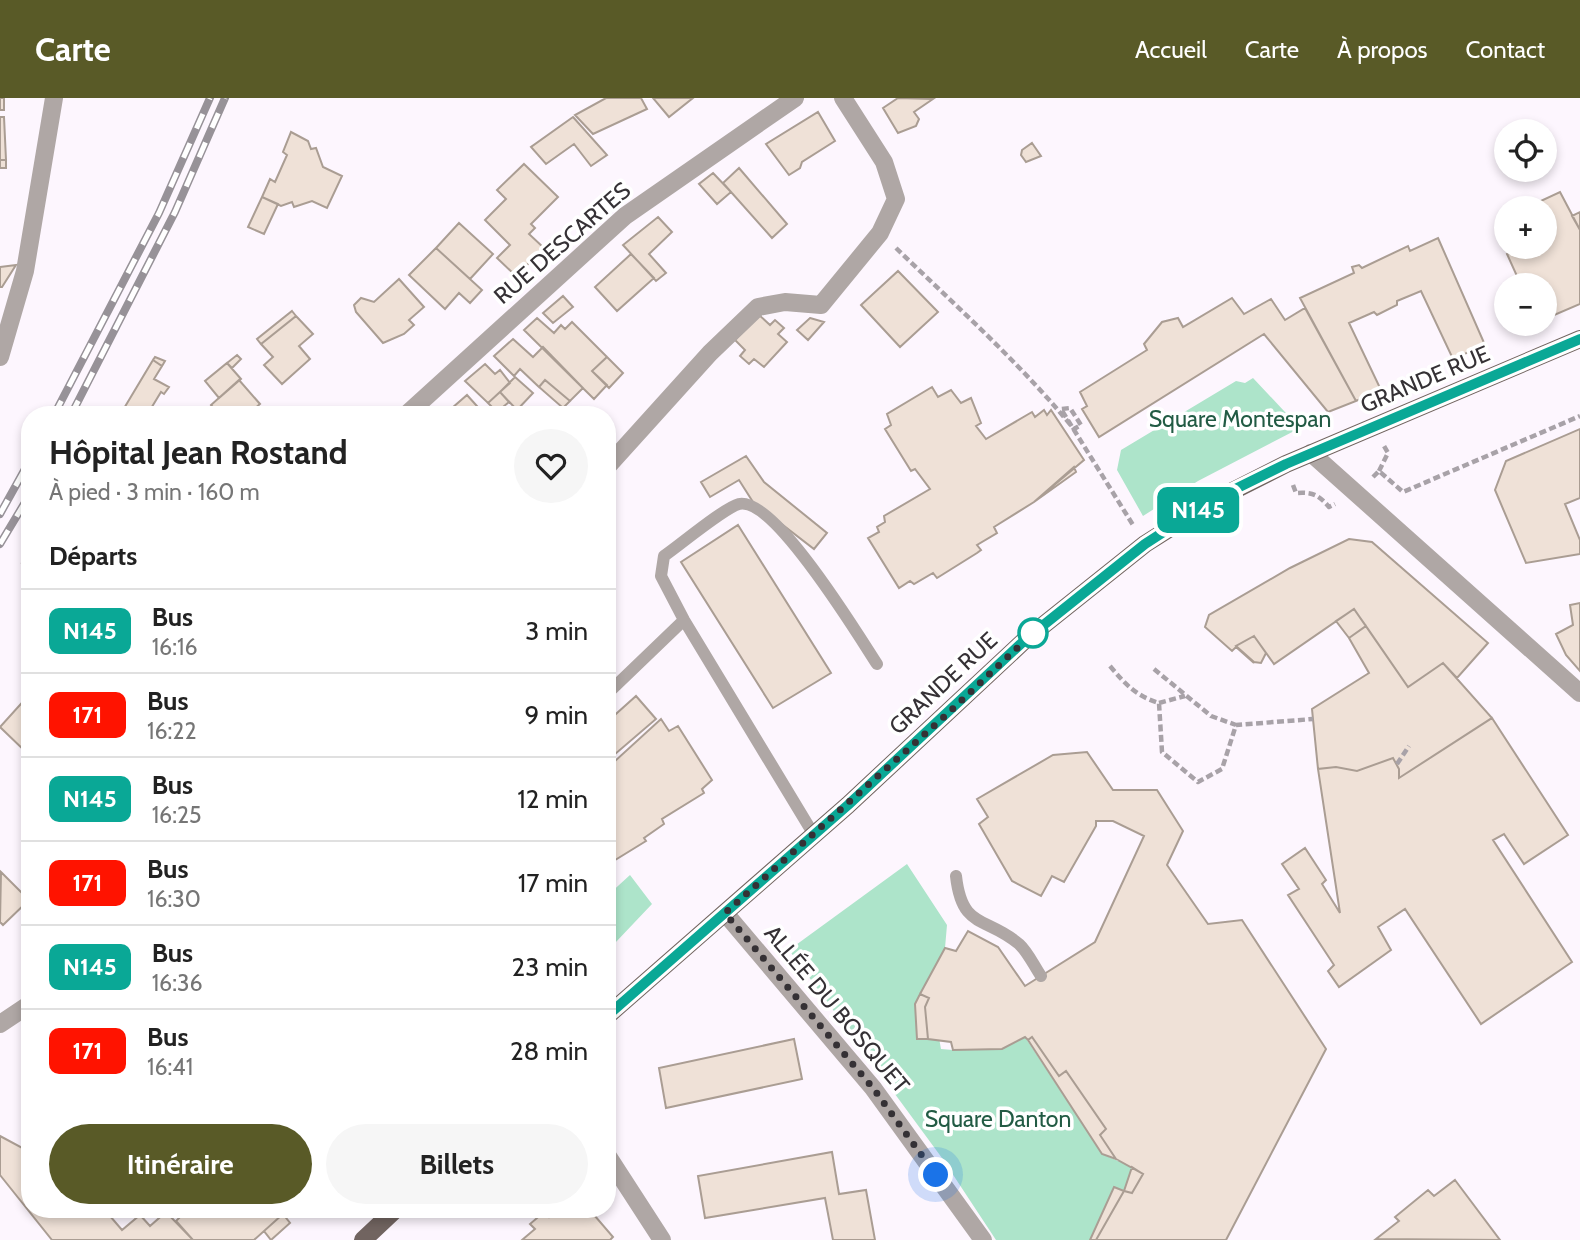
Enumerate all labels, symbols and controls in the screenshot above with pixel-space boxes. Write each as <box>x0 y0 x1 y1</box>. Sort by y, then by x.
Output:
text: Carte <box>35 29 111 69</box>
text: Accueil <box>1135 35 1207 64</box>
text: Carte <box>1245 35 1299 64</box>
text: À propos <box>1337 35 1428 64</box>
text: Contact <box>1466 35 1545 64</box>
map controls <box>1494 119 1557 336</box>
button: locate <box>1494 119 1557 182</box>
street label: RUE DESCARTES <box>488 176 636 310</box>
button: + <box>1494 196 1557 259</box>
button: − <box>1494 273 1557 336</box>
street label: GRANDE RUE <box>1356 339 1494 419</box>
park label: Square Montespan <box>1149 405 1331 433</box>
button: heart <box>514 429 588 503</box>
text: Hôpital Jean Rostand <box>49 432 348 472</box>
text: À pied · 3 min · 160 m <box>49 478 260 506</box>
line badge: N145 <box>1149 487 1247 533</box>
text: N145 <box>1171 495 1225 524</box>
text: Départs <box>49 540 137 572</box>
text: Bus <box>152 601 193 633</box>
text: 3 min <box>525 615 588 647</box>
text: N145 <box>63 616 117 645</box>
unlabelled marker <box>1018 618 1048 648</box>
street label: GRANDE RUE <box>883 626 1003 740</box>
text: 16:16 <box>152 633 198 661</box>
text: Bus <box>147 685 188 717</box>
text: 9 min <box>525 699 588 731</box>
text: 171 <box>73 700 102 729</box>
text: 16:22 <box>147 717 196 745</box>
text: Bus <box>152 769 193 801</box>
text: 12 min <box>517 783 588 815</box>
text: N145 <box>63 784 117 813</box>
text: 16:25 <box>152 801 201 829</box>
text: Bus <box>147 853 188 885</box>
text: 17 min <box>518 867 588 899</box>
text: 171 <box>73 868 102 897</box>
text: 16:30 <box>147 885 201 913</box>
street label: ALLÉE DU BOSQUET <box>759 919 916 1099</box>
text: Bus <box>152 937 193 969</box>
text: 23 min <box>512 951 588 983</box>
text: N145 <box>63 952 117 981</box>
text: 16:36 <box>152 969 202 997</box>
text: Bus <box>147 1021 188 1053</box>
text: 28 min <box>510 1035 588 1067</box>
text: 171 <box>73 1036 102 1065</box>
text: 16:41 <box>147 1053 193 1081</box>
park label: Square Danton <box>925 1105 1071 1133</box>
button: Itinéraire <box>49 1124 312 1204</box>
button: Billets <box>326 1124 588 1204</box>
your location <box>918 1157 953 1192</box>

